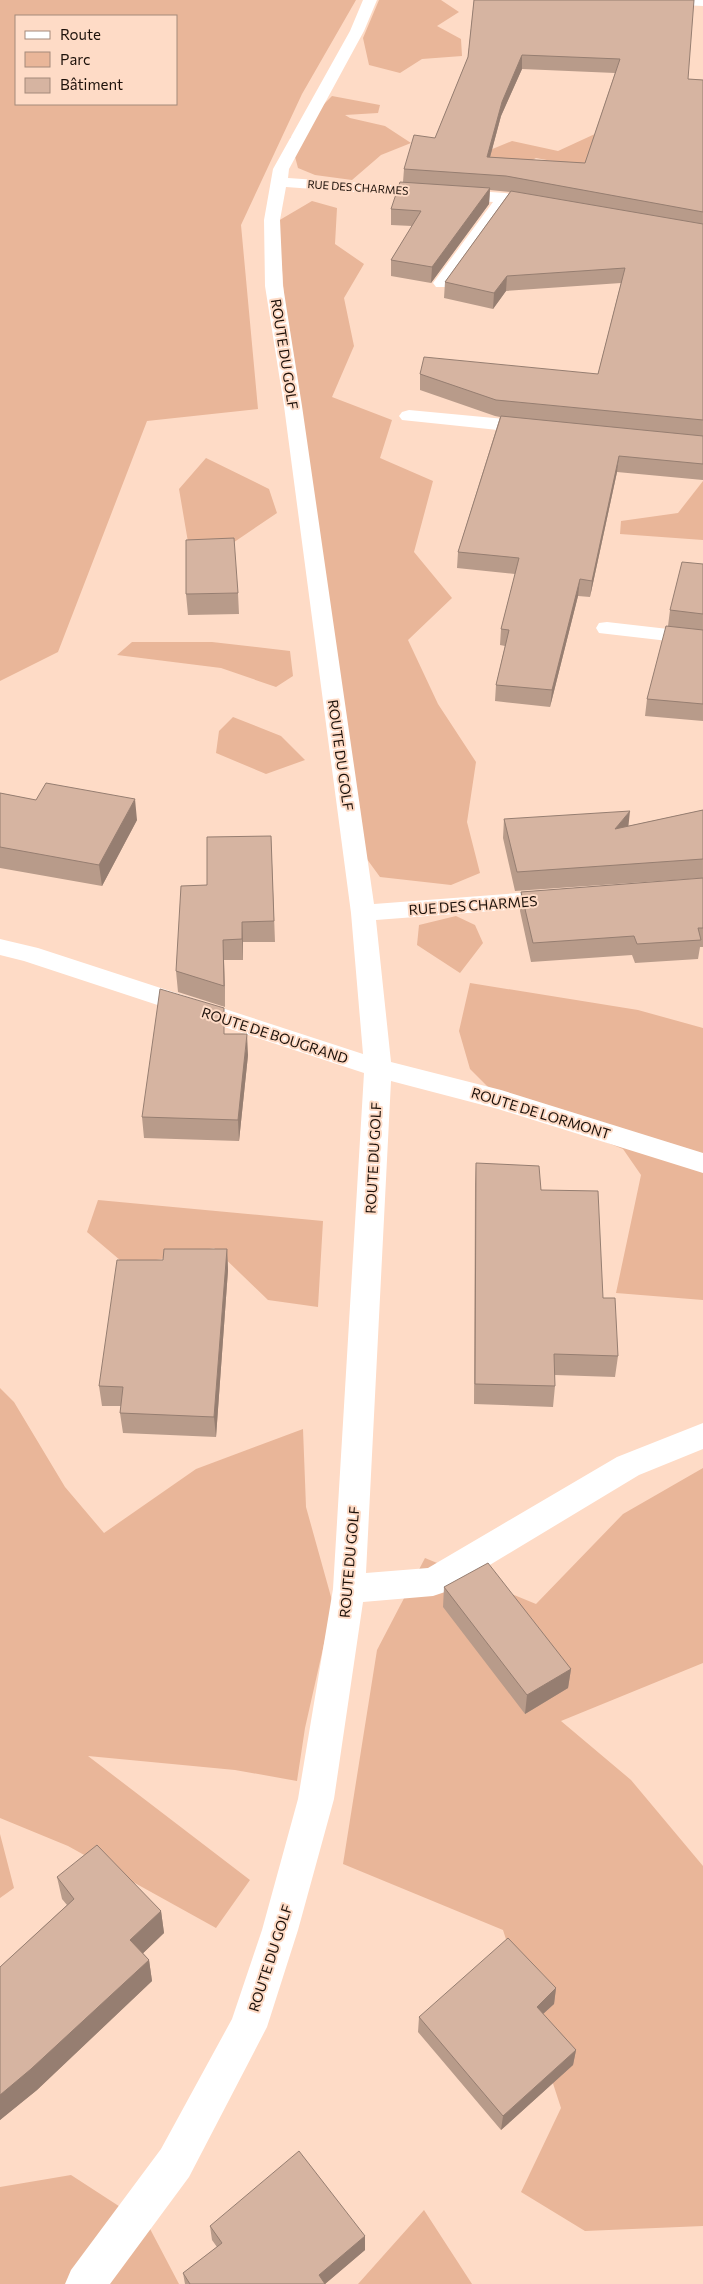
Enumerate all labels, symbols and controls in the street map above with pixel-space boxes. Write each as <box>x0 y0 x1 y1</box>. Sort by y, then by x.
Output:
legend <box>15 15 178 105</box>
text: Route <box>60 25 101 43</box>
text: Parc <box>60 50 90 68</box>
text: Bâtiment <box>60 75 123 93</box>
street label: RUE DES CHARMES <box>307 177 409 197</box>
street label: ROUTE DU GOLF <box>268 297 302 411</box>
street label: ROUTE DU GOLF <box>325 698 357 812</box>
street label: RUE DES CHARMES <box>408 892 538 918</box>
street label: ROUTE DE BOUGRAND <box>200 1003 350 1067</box>
street label: ROUTE DE LORMONT <box>469 1084 613 1142</box>
street label: ROUTE DU GOLF <box>362 1102 384 1214</box>
street label: ROUTE DU GOLF <box>336 1506 362 1618</box>
street label: ROUTE DU GOLF <box>245 1902 295 2014</box>

